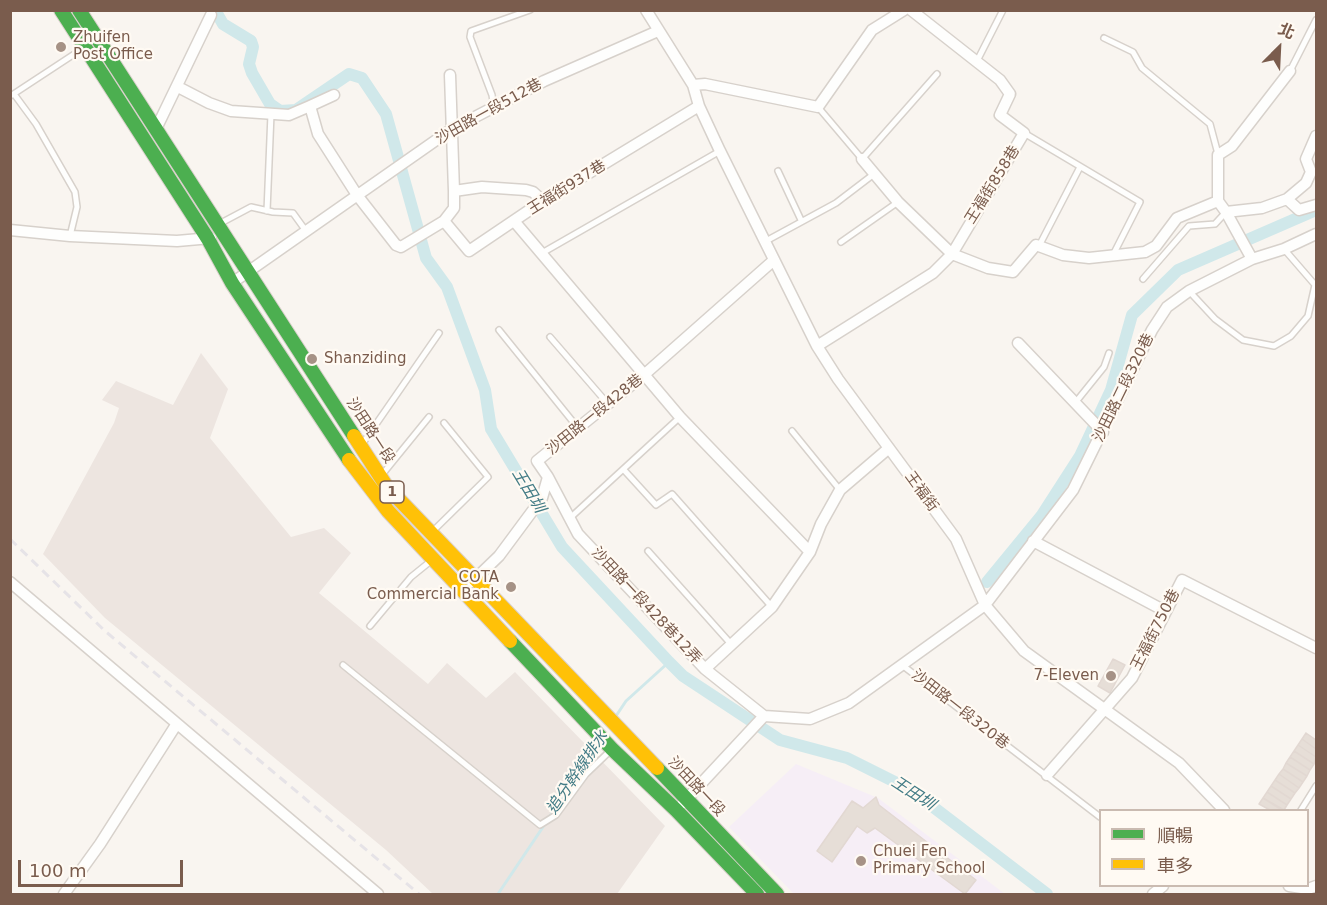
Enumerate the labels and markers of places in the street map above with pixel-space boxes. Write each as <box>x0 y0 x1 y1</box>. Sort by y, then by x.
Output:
place label: Zhuifen Post Office <box>73 29 153 64</box>
marker: Zhuifen Post Office <box>54 40 68 54</box>
place label: Shanziding <box>324 350 406 368</box>
marker: Shanziding <box>305 352 319 366</box>
place label: COTA Commercial Bank <box>367 569 499 604</box>
marker: COTA Commercial Bank <box>504 580 518 594</box>
place label: 7-Eleven <box>1034 667 1099 685</box>
marker: 7-Eleven <box>1104 669 1118 683</box>
place label: Chuei Fen Primary School <box>873 843 986 878</box>
marker: Chuei Fen Primary School <box>854 854 868 868</box>

